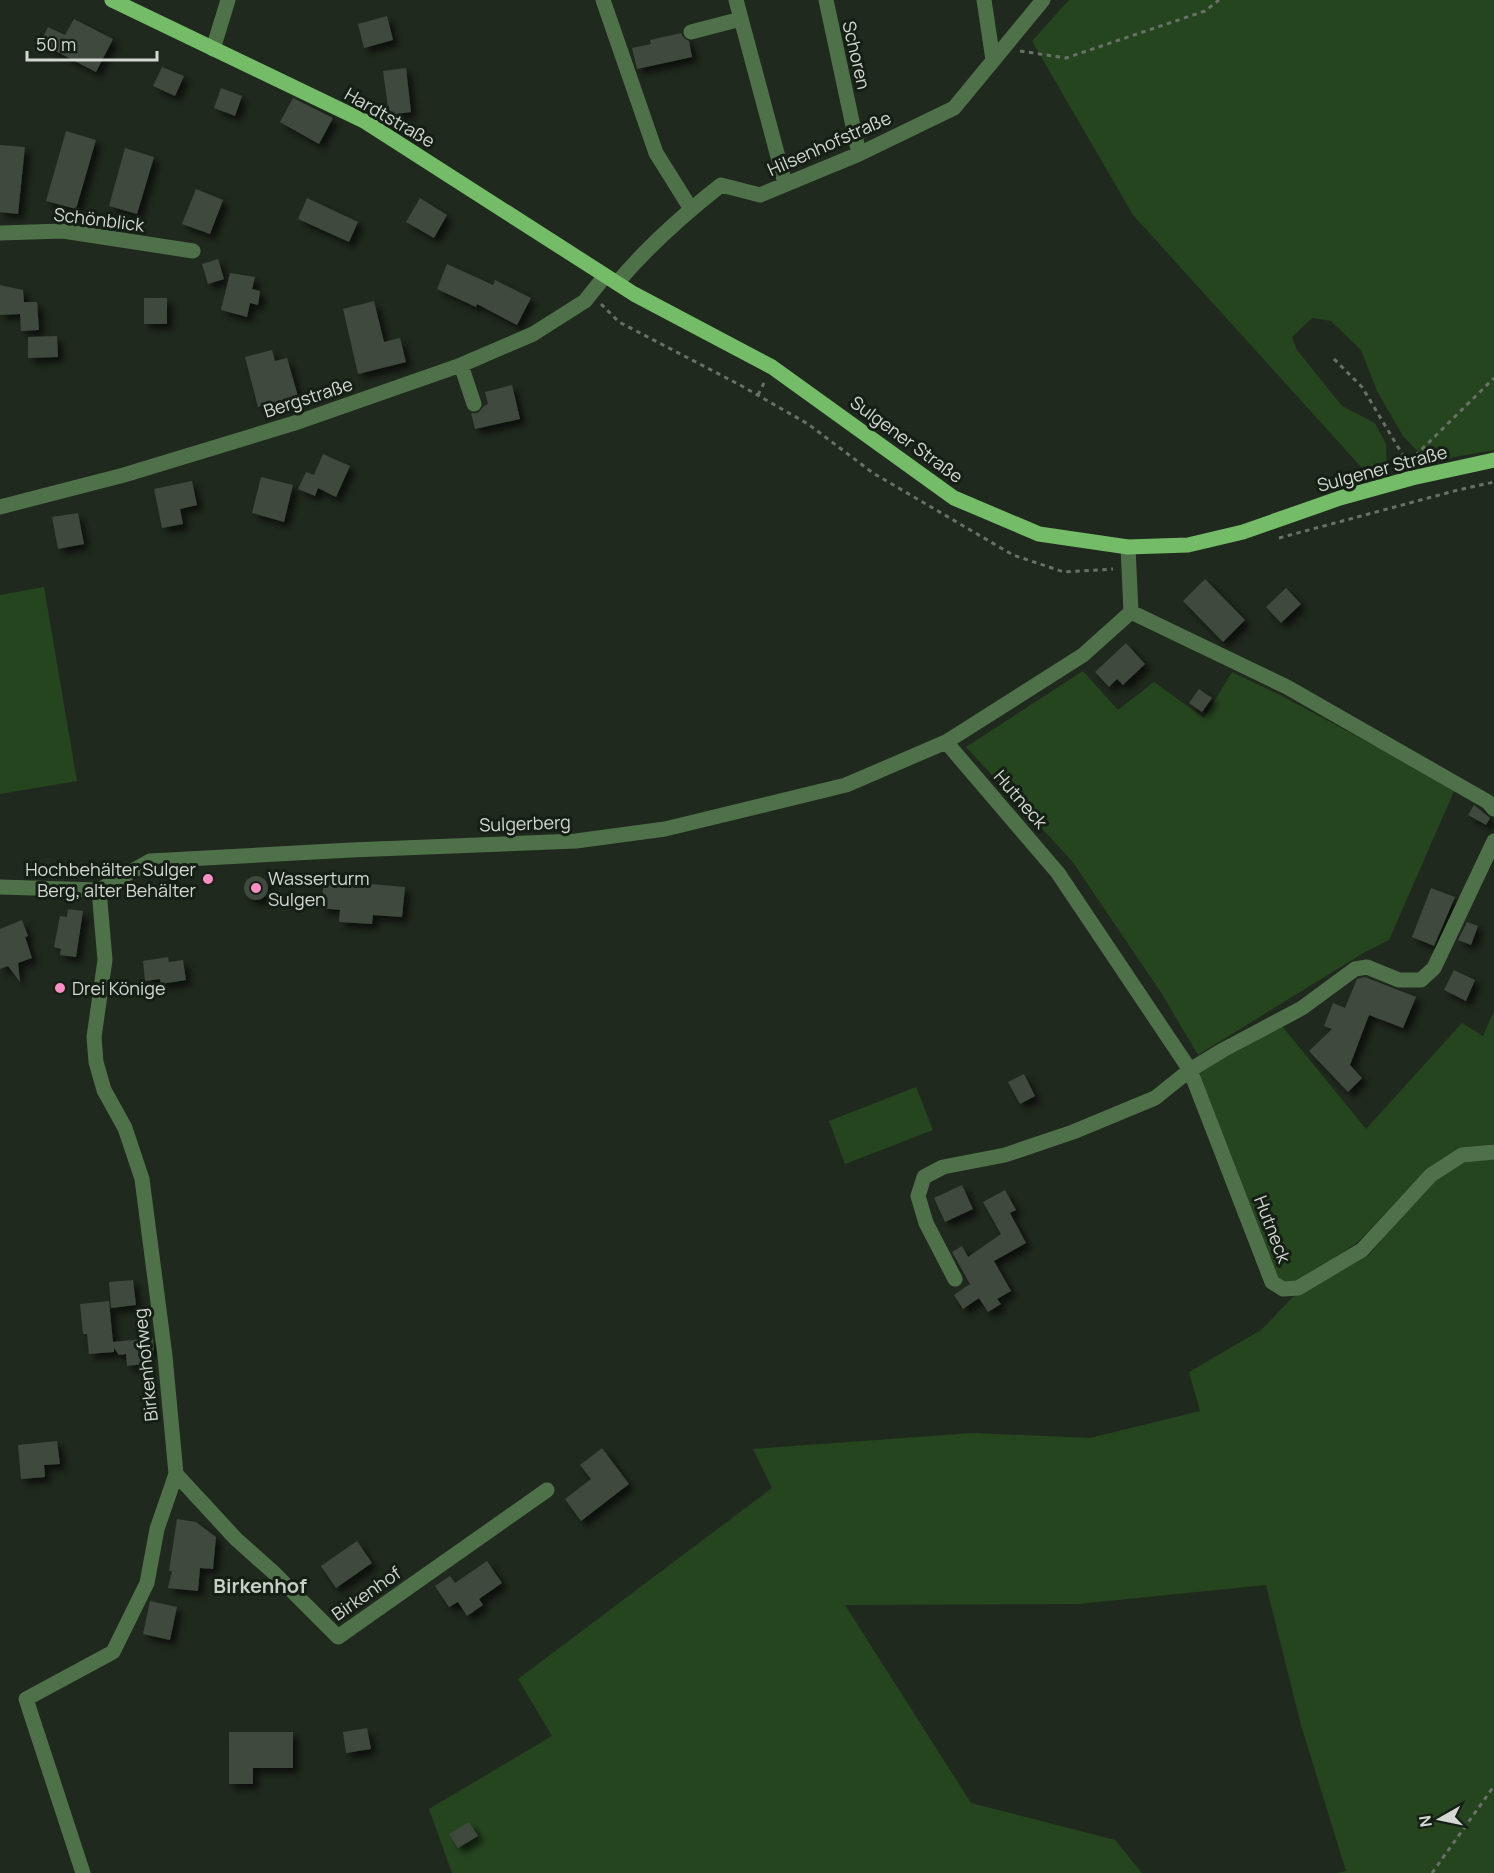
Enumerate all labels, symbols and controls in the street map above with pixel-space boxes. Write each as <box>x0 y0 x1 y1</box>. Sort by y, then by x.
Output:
street label: Schoren <box>837 18 877 92</box>
scale bar <box>27 24 158 62</box>
text: 50 m <box>36 32 76 56</box>
street label: Hardtstraße <box>340 81 440 153</box>
street label: Hilsenhofstraße <box>763 105 895 181</box>
street label: Schönblick <box>52 202 147 237</box>
street label: Bergstraße <box>260 371 356 423</box>
street label: Sulgener Straße <box>846 390 968 488</box>
street label: Sulgener Straße <box>1314 439 1450 497</box>
street label: Hutneck <box>989 765 1054 834</box>
street label: Sulgerberg <box>479 809 571 837</box>
place label: Hochbehälter Sulger Berg, alter Behälter <box>25 857 197 902</box>
place label: Wasserturm Sulgen <box>268 866 370 911</box>
marker: Hochbehälter Sulger Berg, alter Behälter <box>201 872 215 886</box>
marker: Wasserturm Sulgen <box>249 881 263 895</box>
place label: Drei Könige <box>72 976 165 1000</box>
marker: Drei Könige <box>53 981 67 995</box>
street label: Hutneck <box>1249 1192 1297 1267</box>
street label: Birkenhofweg <box>127 1307 163 1423</box>
street label: Birkenhof <box>327 1560 406 1626</box>
district label: Birkenhof <box>213 1572 307 1599</box>
north arrow <box>1410 1789 1470 1849</box>
text: N <box>1413 1814 1437 1829</box>

